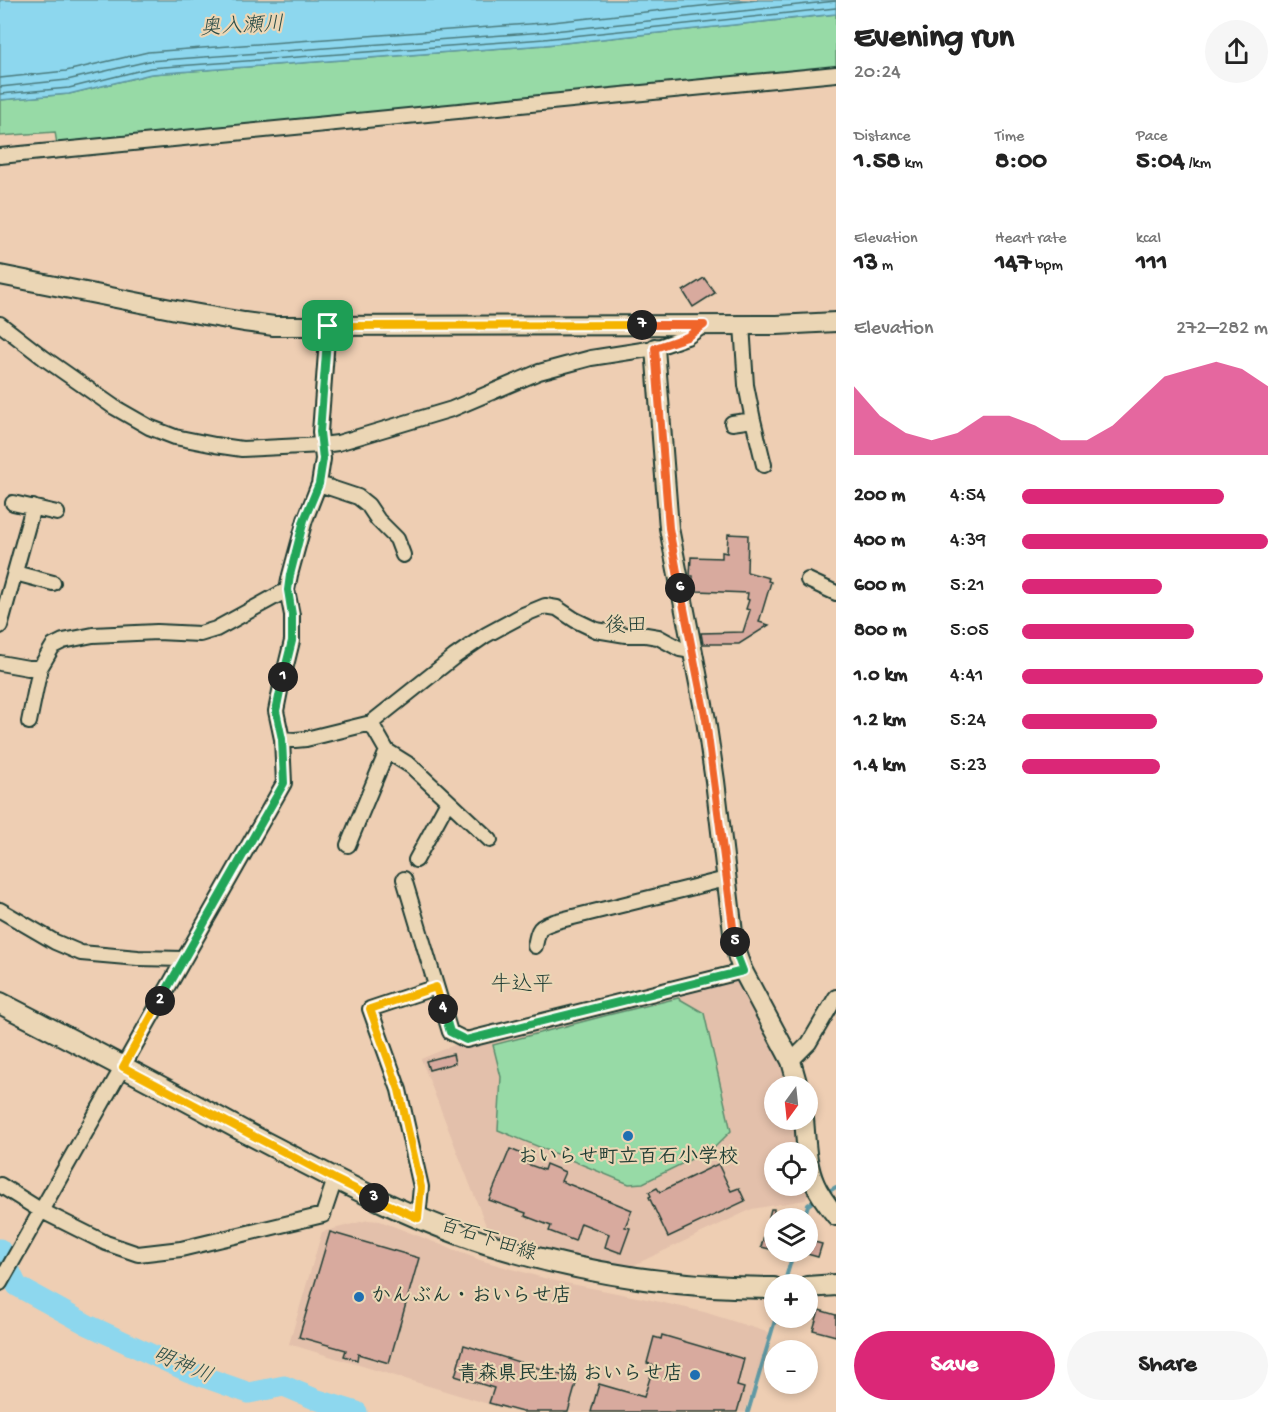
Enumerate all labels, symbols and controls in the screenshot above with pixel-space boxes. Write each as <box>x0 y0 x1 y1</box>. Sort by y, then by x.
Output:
water label: 奥入瀬川 <box>199 11 285 43</box>
text: Evening run <box>854 20 1014 58</box>
button: share <box>1205 20 1268 83</box>
text: 20:24 <box>854 62 901 85</box>
text: Distance <box>854 128 911 147</box>
text: Time <box>995 128 1024 147</box>
text: Pace <box>1136 128 1167 147</box>
text: 1.58 <box>854 147 901 178</box>
text: 8:00 <box>995 147 1047 178</box>
text: 5:04 <box>1136 147 1185 178</box>
text: km <box>901 155 923 174</box>
text: /km <box>1185 155 1211 174</box>
text: Elevation <box>854 230 918 249</box>
text: Heart rate <box>995 230 1067 249</box>
text: kcal <box>1136 230 1161 249</box>
text: 13 <box>854 249 878 280</box>
text: 147 <box>995 249 1031 280</box>
text: 111 <box>1136 249 1168 280</box>
text: m <box>878 257 893 276</box>
text: bpm <box>1031 257 1063 276</box>
pin <box>302 300 353 351</box>
icon: arrive <box>311 309 344 342</box>
pin: 7 <box>627 310 657 340</box>
text: 7 <box>638 315 646 334</box>
text: Elevation <box>854 318 934 341</box>
text: 272–282 m <box>1176 318 1268 341</box>
text: 200 m <box>854 485 905 508</box>
text: 4:54 <box>950 485 986 508</box>
text: 400 m <box>854 530 905 553</box>
text: 4:39 <box>950 530 986 553</box>
pin: 6 <box>665 573 695 603</box>
text: 600 m <box>854 575 906 598</box>
text: 5:21 <box>950 575 985 598</box>
text: 6 <box>676 578 684 597</box>
district label: 後田 <box>605 614 647 640</box>
text: 800 m <box>854 620 907 643</box>
text: 5:05 <box>950 620 989 643</box>
pin: 1 <box>268 662 298 692</box>
text: 1.0 km <box>854 665 908 688</box>
text: 4:41 <box>950 665 983 688</box>
text: 1 <box>280 667 286 686</box>
text: 1.2 km <box>854 710 906 733</box>
text: 5:24 <box>950 710 986 733</box>
text: 1.4 km <box>854 755 906 778</box>
text: 5:23 <box>950 755 987 778</box>
pin: 5 <box>720 927 750 957</box>
text: 5 <box>731 932 739 951</box>
district label: 牛込平 <box>491 972 554 999</box>
pin: 2 <box>145 986 175 1016</box>
text: 2 <box>156 991 164 1010</box>
pin: 4 <box>428 994 458 1024</box>
text: 4 <box>439 999 447 1018</box>
north arrow <box>764 1076 818 1130</box>
map controls <box>764 1076 818 1394</box>
marker: おいらせ町立百石小学校 <box>621 1129 635 1143</box>
button: locate <box>764 1142 818 1196</box>
place label: おいらせ町立百石小学校 <box>518 1145 738 1170</box>
pin: 3 <box>359 1183 389 1213</box>
text: 3 <box>370 1188 378 1207</box>
button: layers <box>764 1208 818 1262</box>
street label: 百石下田線 <box>437 1214 539 1267</box>
button: + <box>764 1274 818 1328</box>
place label: かんぶん・おいらせ店 <box>371 1284 572 1309</box>
marker: かんぶん・おいらせ店 <box>352 1290 366 1304</box>
button: Save <box>854 1331 1055 1400</box>
button: Share <box>1067 1331 1268 1400</box>
button: − <box>764 1340 818 1394</box>
water label: 明神川 <box>148 1342 216 1391</box>
place label: 青森県民生協 おいらせ店 <box>458 1362 683 1387</box>
marker: 青森県民生協 おいらせ店 <box>688 1368 702 1382</box>

